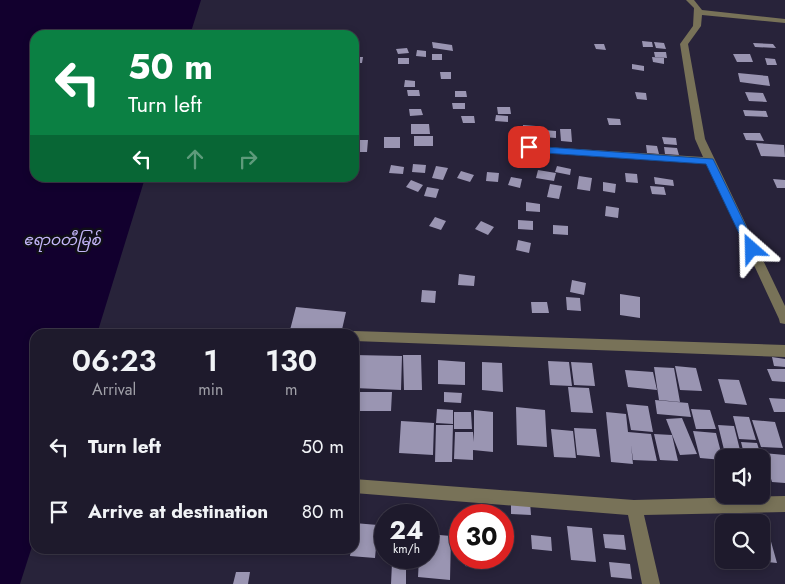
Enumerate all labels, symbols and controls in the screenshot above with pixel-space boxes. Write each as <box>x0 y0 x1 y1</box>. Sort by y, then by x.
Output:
text: 50 m <box>128 42 213 92</box>
icon: left <box>45 50 110 115</box>
text: Turn left <box>128 88 202 120</box>
pin <box>508 126 550 168</box>
icon: arrive <box>515 133 543 161</box>
icon: left <box>128 145 156 173</box>
icon: ahead <box>181 145 209 173</box>
icon: right <box>234 145 262 173</box>
position arrow <box>725 222 777 274</box>
water label: ဧရာဝတီမြစ် <box>23 229 102 252</box>
text: 06:23 <box>72 339 157 382</box>
text: 1 <box>204 339 218 382</box>
text: 130 <box>265 339 317 382</box>
text: Arrival <box>92 378 136 401</box>
text: min <box>198 378 223 401</box>
text: m <box>285 378 297 401</box>
icon: left <box>45 433 73 461</box>
text: Turn left <box>88 433 161 460</box>
text: 50 m <box>301 433 344 460</box>
map controls <box>715 449 770 569</box>
button: sound <box>715 449 770 504</box>
icon: arrive <box>45 498 73 526</box>
text: Arrive at destination <box>88 498 268 525</box>
text: 80 m <box>302 498 344 525</box>
speed limit sign: 30 <box>449 504 514 569</box>
text: 24 <box>390 512 423 548</box>
button: search <box>715 514 770 569</box>
text: km/h <box>393 540 420 558</box>

